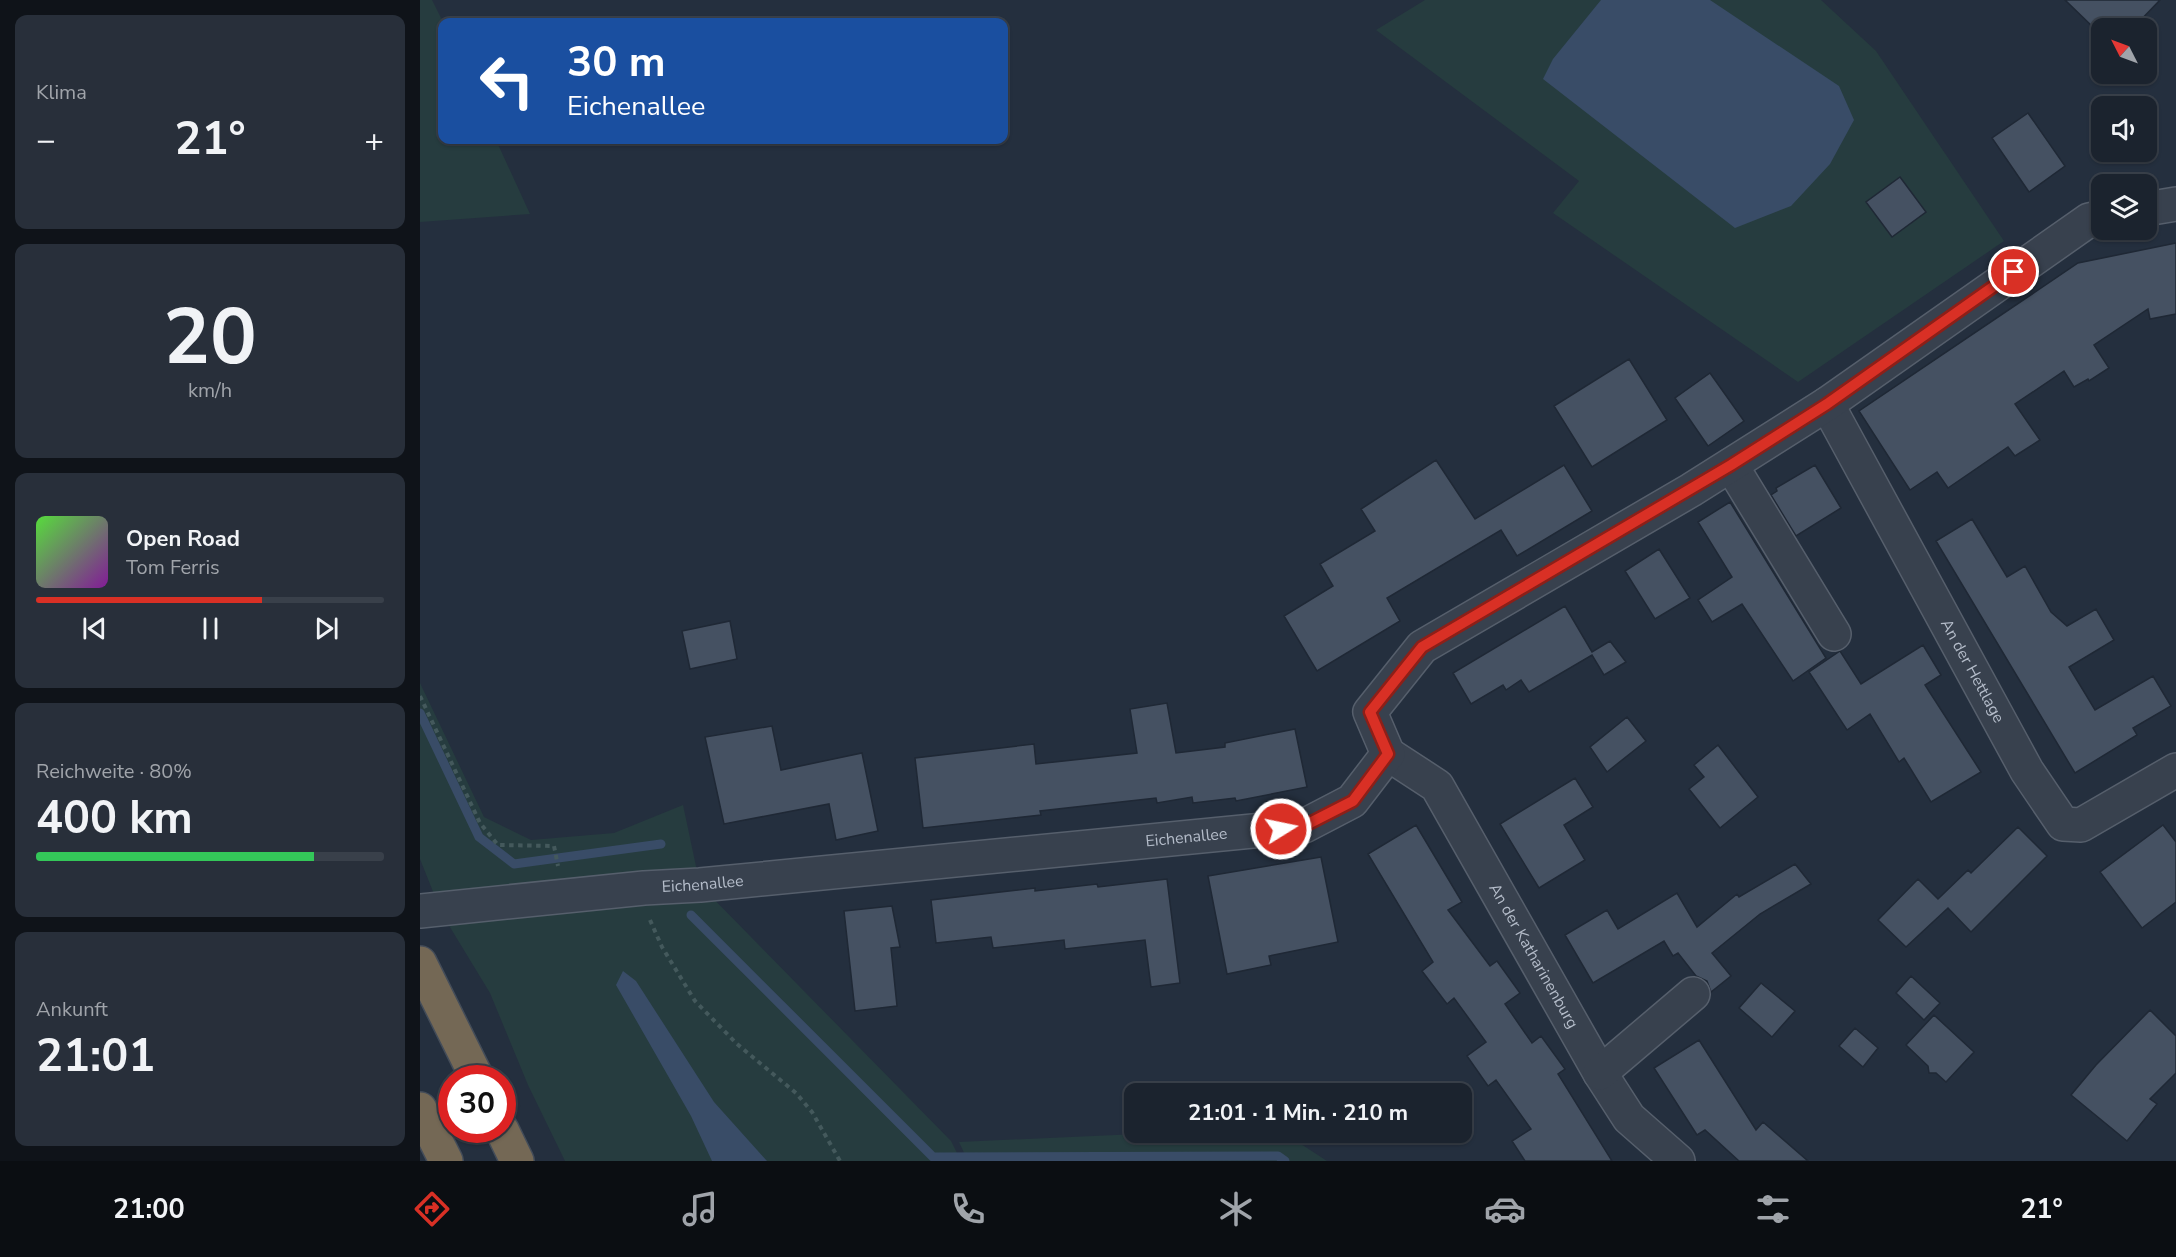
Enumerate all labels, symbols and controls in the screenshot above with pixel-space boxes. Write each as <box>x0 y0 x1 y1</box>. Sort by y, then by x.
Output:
north arrow <box>2091 18 2157 84</box>
map controls <box>2091 18 2157 240</box>
text: 30 m <box>567 34 666 91</box>
icon: left <box>468 42 546 120</box>
text: Klima <box>36 79 87 106</box>
text: Eichenallee <box>567 88 705 125</box>
button: sound <box>2091 96 2157 162</box>
text: 21° <box>174 109 246 170</box>
text: − <box>36 118 56 163</box>
text: + <box>364 118 384 163</box>
button: layers <box>2091 174 2157 240</box>
pin <box>1988 246 2039 297</box>
icon: arrive <box>1997 255 2030 288</box>
text: 20 <box>163 284 257 391</box>
text: km/h <box>188 377 232 404</box>
text: Open Road <box>126 524 240 554</box>
text: Tom Ferris <box>126 554 220 581</box>
icon: previous <box>78 612 111 645</box>
icon: pause <box>194 612 227 645</box>
icon: next <box>310 612 343 645</box>
street label: An der Hettlage <box>1935 615 2010 727</box>
text: Reichweite · 80% <box>36 758 192 785</box>
text: 400 km <box>36 788 193 849</box>
position arrow <box>1249 797 1313 861</box>
street label: Eichenallee <box>1145 823 1228 852</box>
street label: Eichenallee <box>661 870 745 898</box>
street label: An der Katharinenburg <box>1484 879 1584 1033</box>
text: Ankunft <box>36 996 108 1023</box>
text: 21:01 <box>36 1026 155 1087</box>
speed limit sign: 30 <box>438 1065 516 1143</box>
text: 21:01 · 1 Min. · 210 m <box>1188 1098 1408 1128</box>
icon: directions <box>411 1188 453 1230</box>
icon: music <box>679 1188 721 1230</box>
icon: phone <box>947 1188 989 1230</box>
icon: climate <box>1215 1188 1257 1230</box>
icon: car <box>1484 1188 1526 1230</box>
icon: filters <box>1752 1188 1794 1230</box>
text: 21:00 <box>113 1191 185 1228</box>
text: 21° <box>2020 1191 2063 1228</box>

